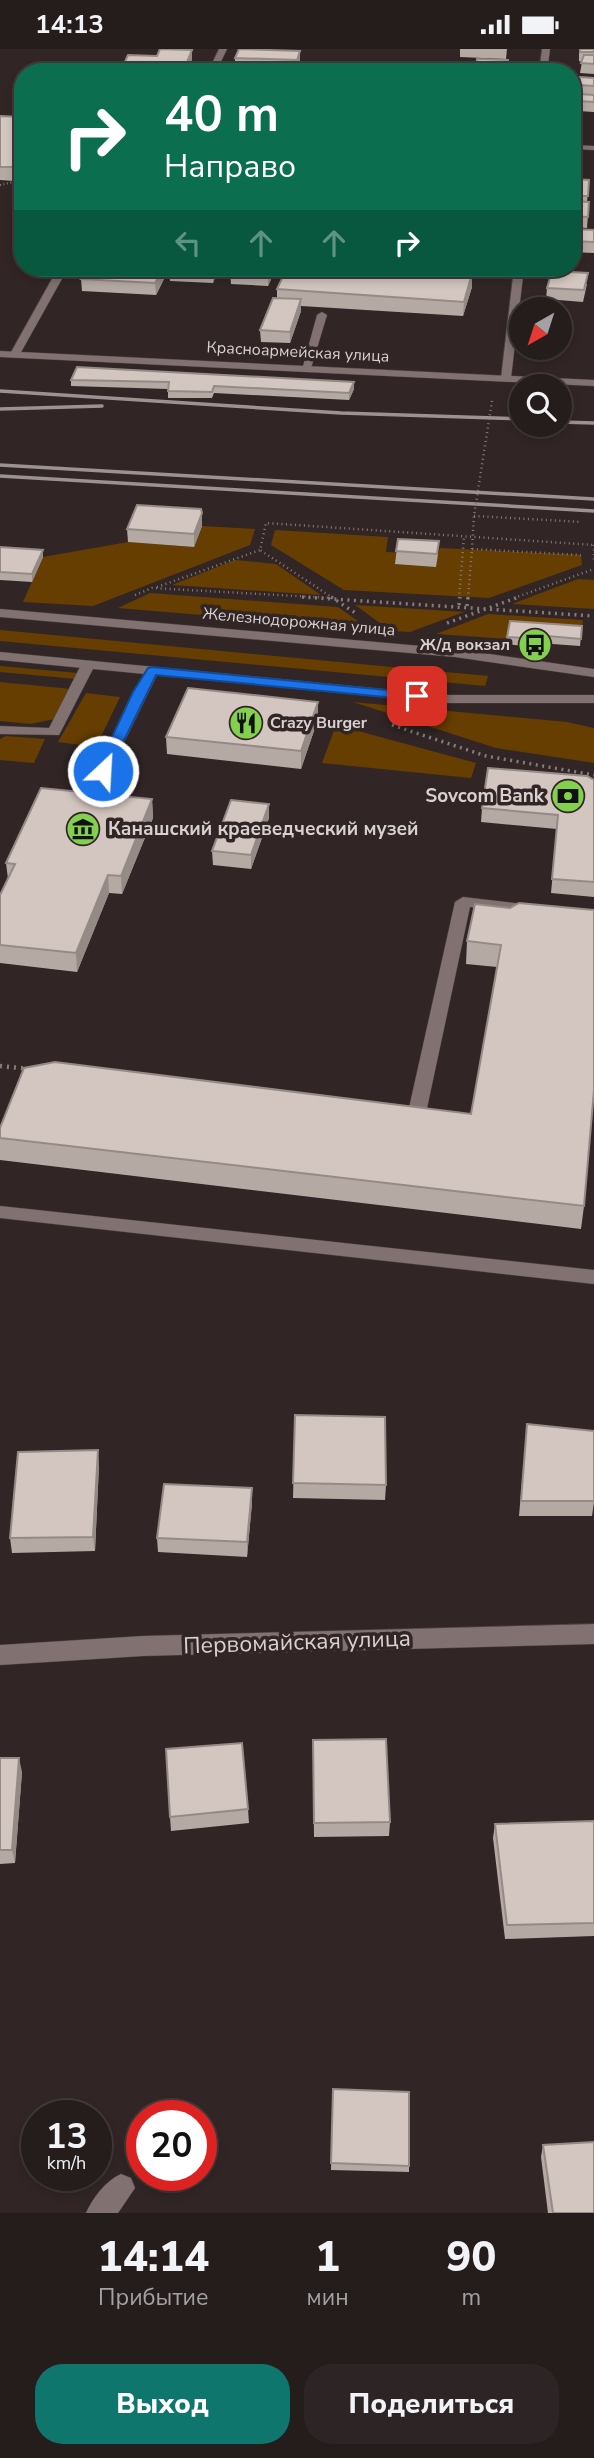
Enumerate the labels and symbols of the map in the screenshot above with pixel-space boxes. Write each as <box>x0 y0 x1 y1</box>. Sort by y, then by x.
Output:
north arrow <box>509 297 572 361</box>
street label: Красноармейская улица <box>206 336 390 368</box>
street label: Железнодорожная улица <box>202 603 396 641</box>
bus stop icon: Ж/д вокзал <box>516 626 554 664</box>
place label: Ж/д вокзал <box>420 634 510 656</box>
pin <box>387 666 447 726</box>
restaurant icon: Crazy Burger <box>227 704 265 742</box>
place label: Crazy Burger <box>270 712 368 734</box>
position arrow <box>66 734 140 808</box>
bank icon: Sovcom Bank <box>549 777 587 815</box>
place label: Sovcom Bank <box>425 783 545 809</box>
museum icon: Канашский краеведческий музей <box>64 810 102 848</box>
place label: Канашский краеведческий музей <box>108 816 419 842</box>
street label: Первомайская улица <box>183 1623 411 1661</box>
speed limit sign: 20 <box>126 2100 217 2191</box>

